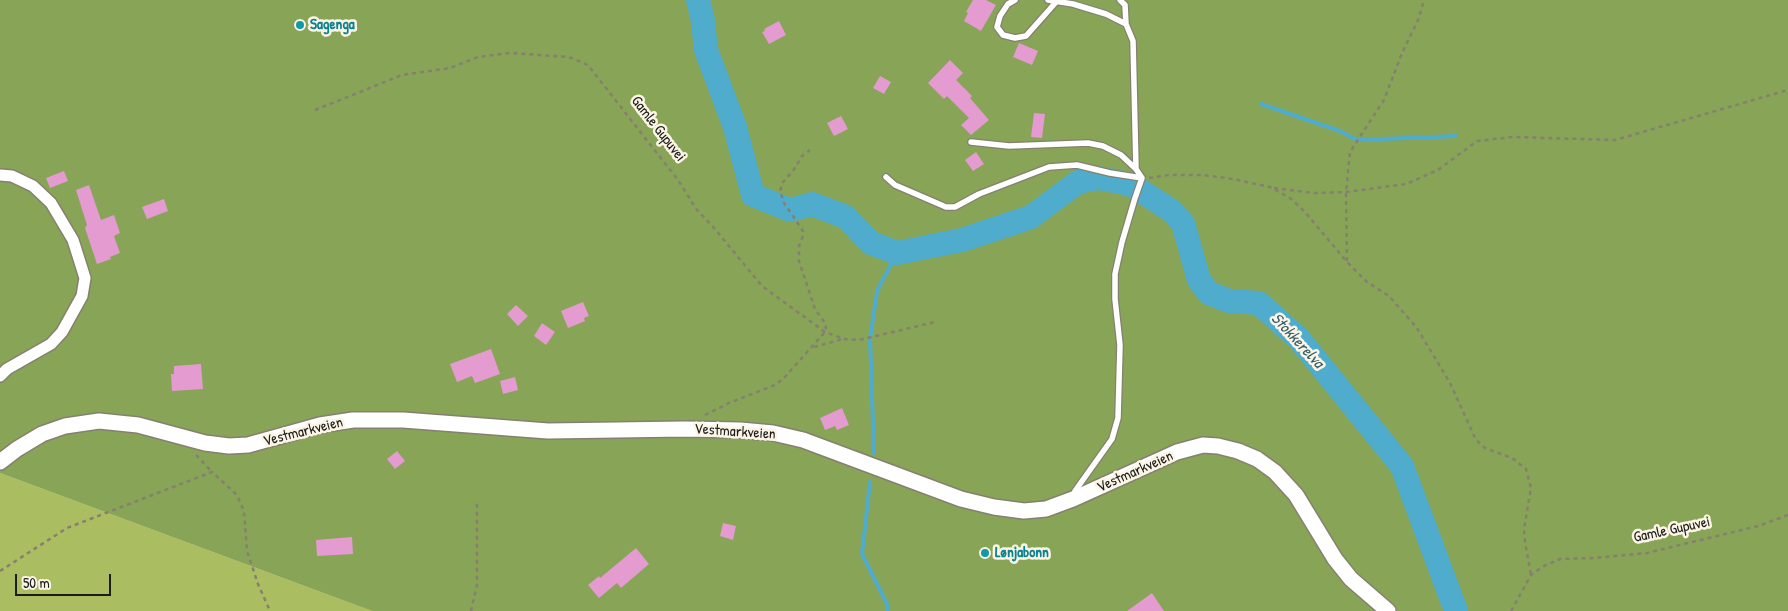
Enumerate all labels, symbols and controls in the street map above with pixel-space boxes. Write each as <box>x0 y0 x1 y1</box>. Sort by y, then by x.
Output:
place label: Sagenga <box>310 16 355 34</box>
marker: Sagenga <box>294 19 306 31</box>
street label: Gamle Gupuvei <box>627 93 689 165</box>
water label: Stokkerelva <box>1267 309 1327 373</box>
street label: Vestmarkveien <box>261 413 345 451</box>
street label: Vestmarkveien <box>694 420 776 444</box>
street label: Vestmarkveien <box>1094 447 1176 497</box>
street label: Gamle Gupuvei <box>1632 513 1712 547</box>
place label: Lønjabonn <box>995 544 1049 562</box>
marker: Lønjabonn <box>979 547 991 559</box>
scale bar <box>18 564 114 596</box>
text: 50 m <box>23 572 50 593</box>

